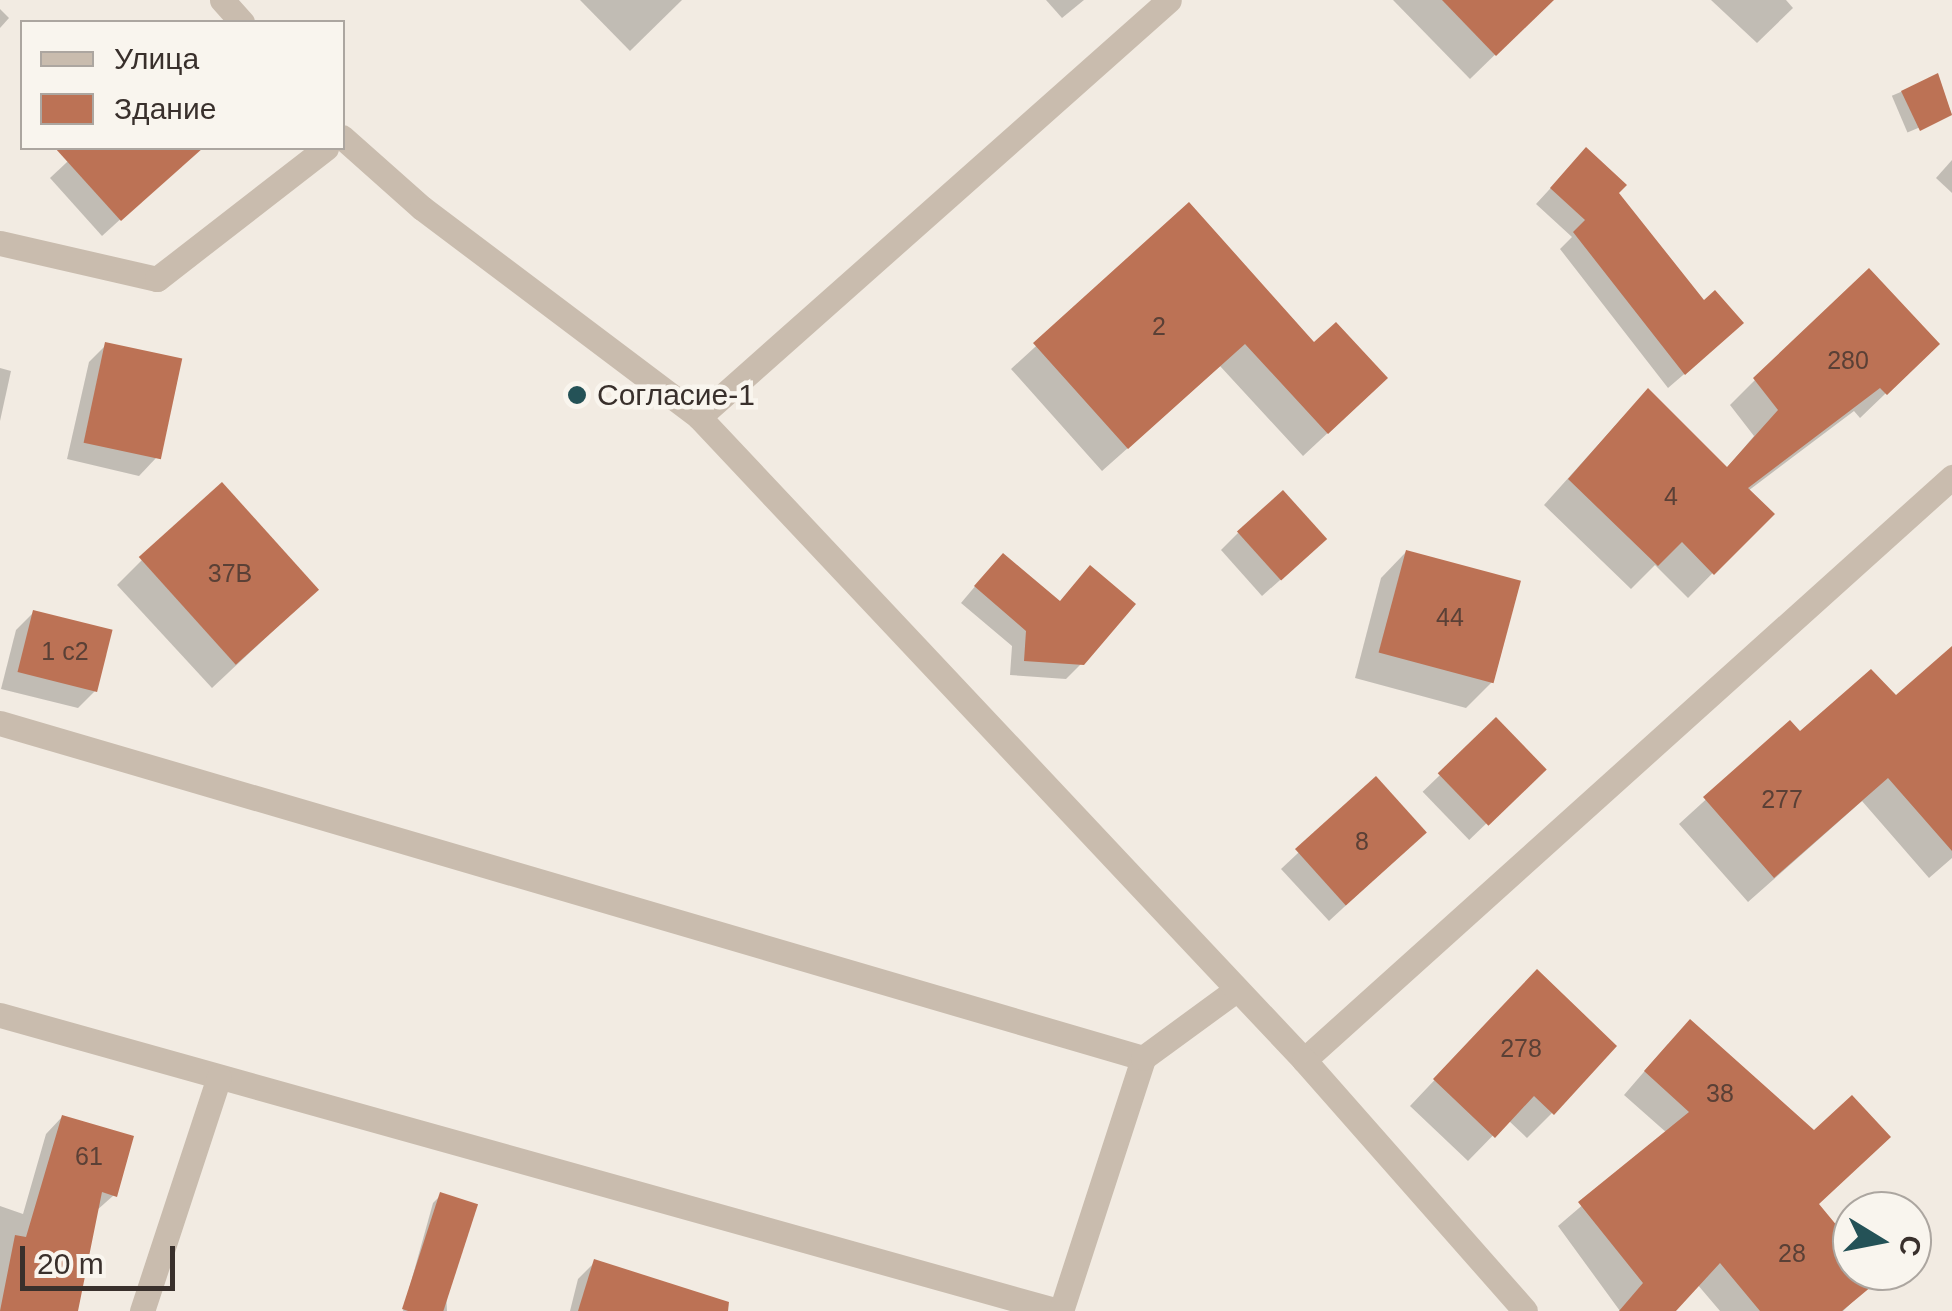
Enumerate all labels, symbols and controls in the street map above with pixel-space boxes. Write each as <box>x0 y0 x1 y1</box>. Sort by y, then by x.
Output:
legend <box>20 20 345 150</box>
text: Улица <box>114 42 199 75</box>
text: Здание <box>114 92 216 125</box>
house number: 2 <box>1152 311 1166 341</box>
house number: 280 <box>1827 345 1869 375</box>
place label: Согласие-1 <box>597 377 755 413</box>
marker: Согласие-1 <box>566 384 588 406</box>
house number: 4 <box>1664 481 1678 511</box>
house number: 37В <box>208 558 252 588</box>
house number: 44 <box>1436 602 1464 632</box>
house number: 1 с2 <box>41 636 89 666</box>
house number: 277 <box>1761 784 1803 814</box>
house number: 8 <box>1355 826 1369 856</box>
house number: 278 <box>1500 1033 1542 1063</box>
house number: 38 <box>1706 1078 1734 1108</box>
house number: 61 <box>75 1141 103 1171</box>
north arrow <box>1832 1191 1932 1291</box>
scale bar <box>25 1226 180 1288</box>
text: С <box>1893 1233 1927 1259</box>
house number: 28 <box>1778 1238 1806 1268</box>
text: 20 m <box>37 1247 104 1280</box>

